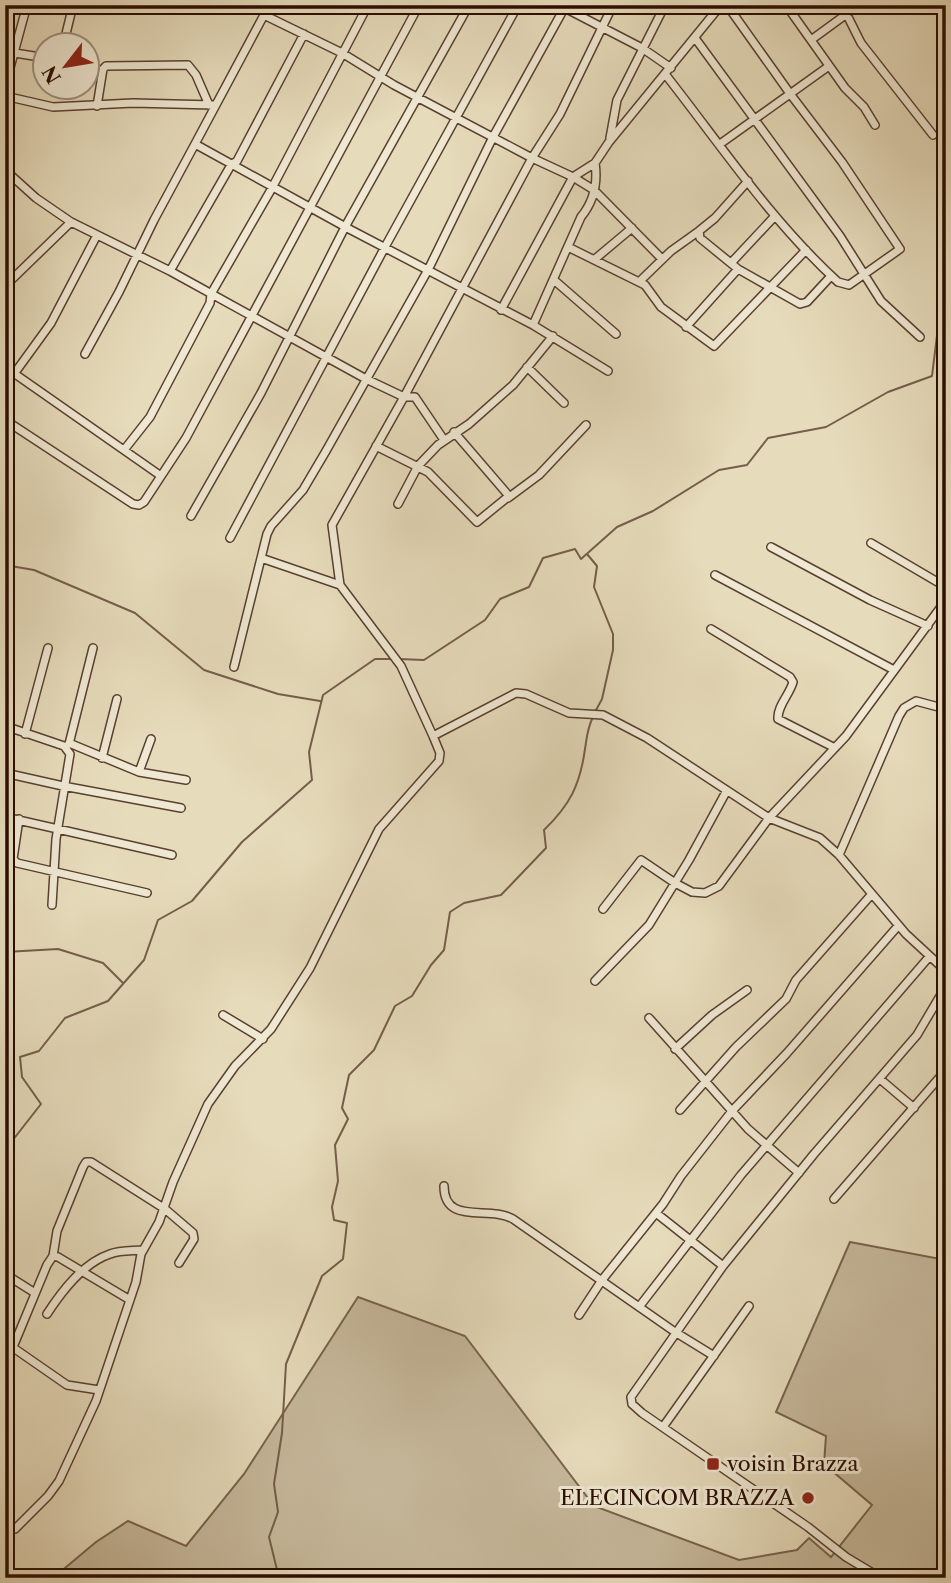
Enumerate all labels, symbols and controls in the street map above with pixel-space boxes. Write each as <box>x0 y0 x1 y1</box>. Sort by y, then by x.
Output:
north arrow <box>32 32 102 102</box>
text: N <box>38 61 66 87</box>
place label: voisin Brazza <box>726 1451 859 1476</box>
marker: voisin Brazza <box>705 1456 721 1472</box>
place label: ELECINCOM BRAZZA <box>560 1485 794 1510</box>
marker: ELECINCOM BRAZZA <box>800 1490 816 1506</box>

